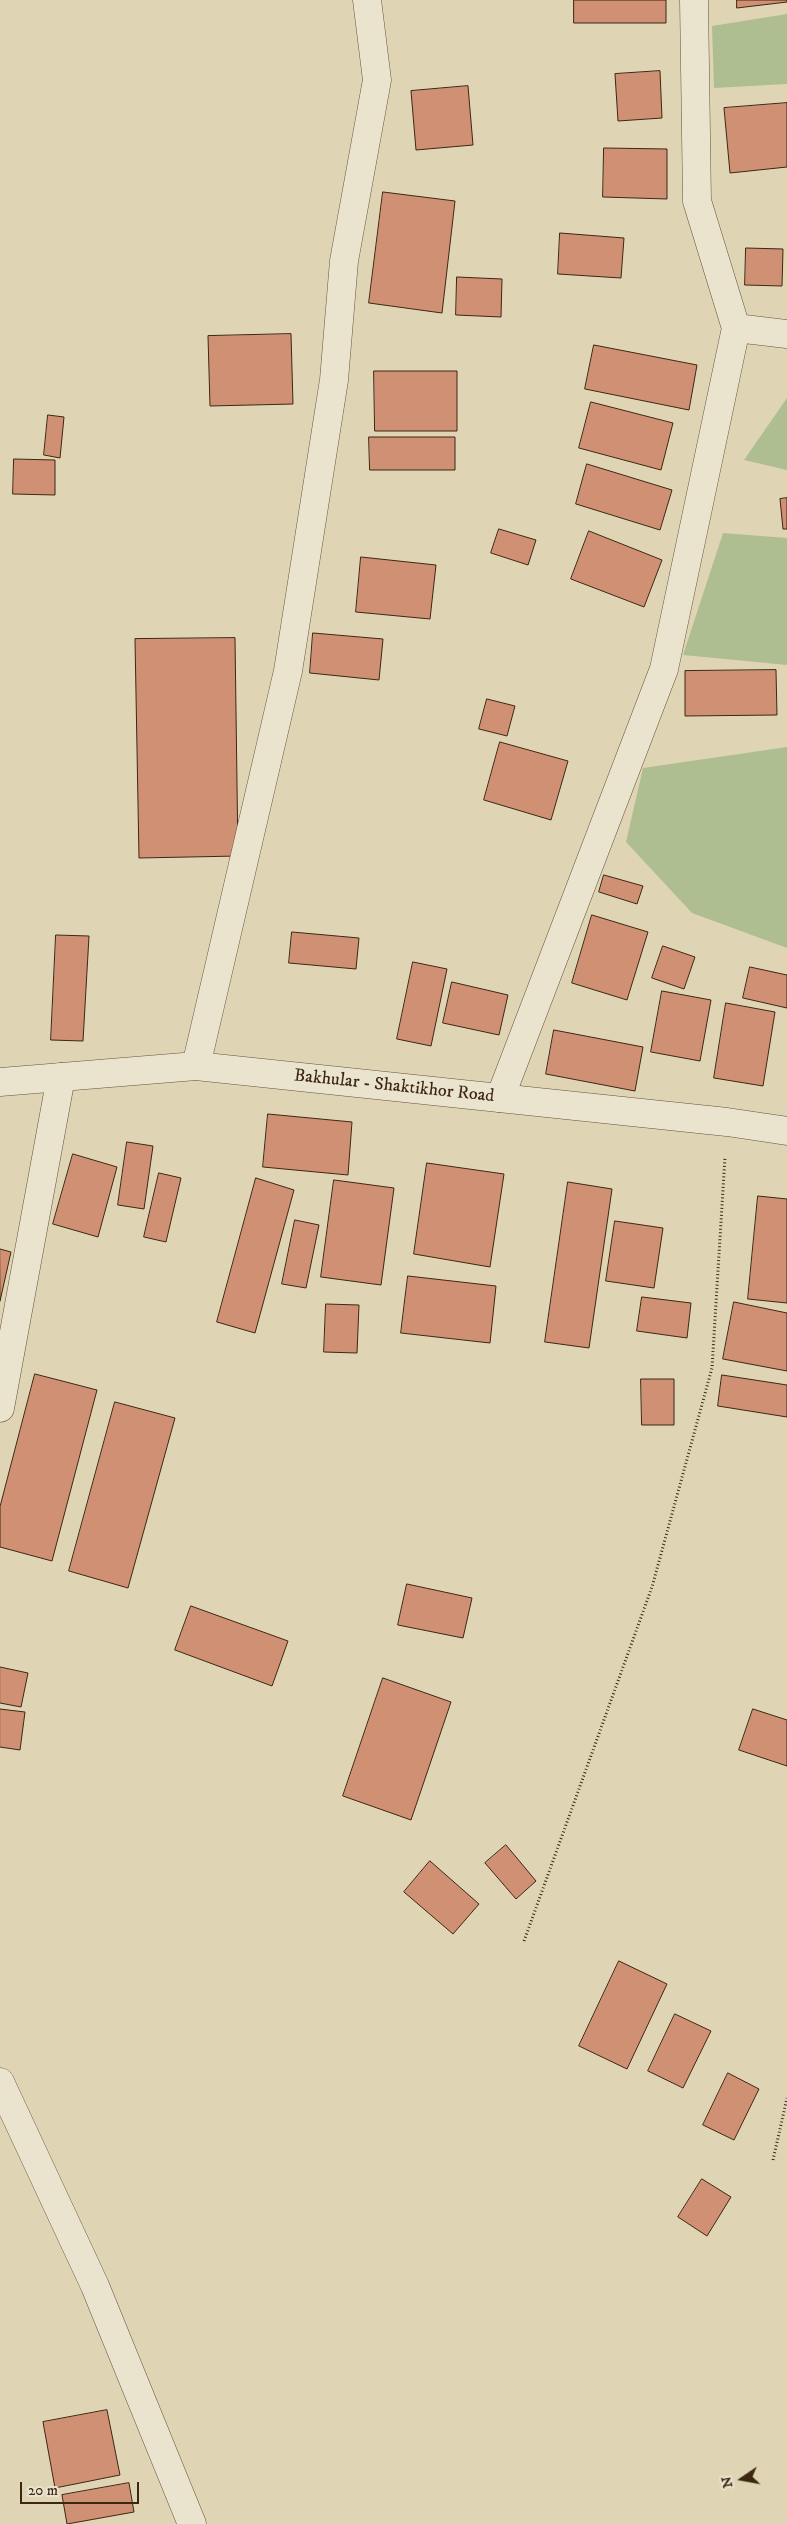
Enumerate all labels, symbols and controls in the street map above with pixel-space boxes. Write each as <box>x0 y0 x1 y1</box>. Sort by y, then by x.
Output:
street label: Bakhular - Shaktikhor Road <box>293 1066 495 1108</box>
north arrow <box>717 2454 767 2504</box>
scale bar <box>22 2472 141 2504</box>
text: N <box>717 2475 737 2490</box>
text: 20 m <box>28 2481 58 2500</box>

